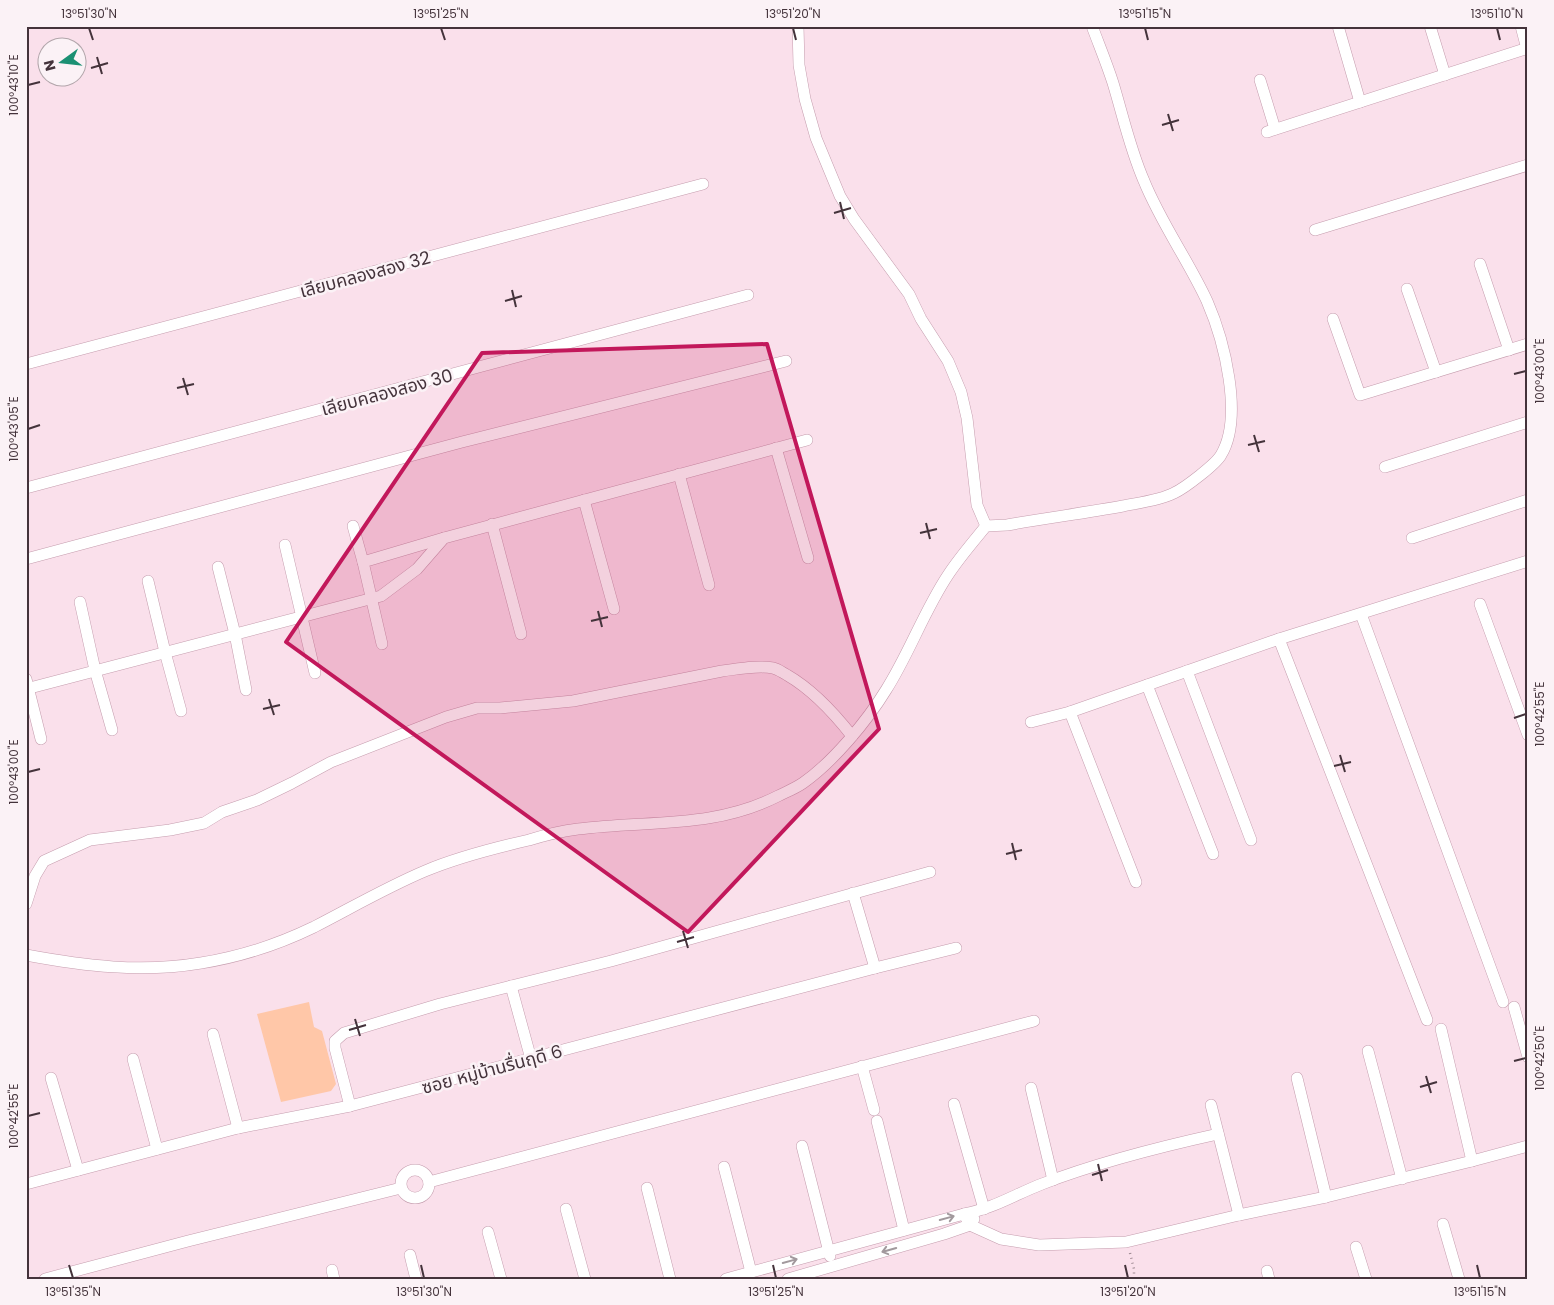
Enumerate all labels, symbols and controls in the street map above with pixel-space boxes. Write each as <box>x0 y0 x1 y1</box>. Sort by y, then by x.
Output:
text: 13°51'30"N <box>61 5 117 22</box>
text: 13°51'25"N <box>413 5 469 22</box>
text: 13°51'20"N <box>765 5 821 22</box>
text: 13°51'15"N <box>1119 5 1171 22</box>
text: 13°51'10"N <box>1471 5 1523 22</box>
north arrow <box>38 38 88 88</box>
text: 100°43'10"E <box>5 54 22 116</box>
text: N <box>38 58 60 73</box>
street label: เลียบคลองสอง 32 <box>297 245 433 303</box>
text: 100°43'00"E <box>1531 338 1548 404</box>
street label: เลียบคลองสอง 30 <box>318 362 456 422</box>
text: 100°43'05"E <box>5 396 22 462</box>
text: 100°42'55"E <box>1531 682 1548 746</box>
text: 100°43'00"E <box>5 739 22 805</box>
text: 100°42'50"E <box>1531 1026 1548 1090</box>
street label: ซอย หมู่บ้านรื่นฤดี 6 <box>419 1038 565 1100</box>
text: 100°42'55"E <box>5 1084 22 1148</box>
one-way arrow <box>938 1213 954 1223</box>
one-way arrow <box>881 1246 897 1256</box>
one-way arrow <box>781 1256 797 1266</box>
text: 13°51'35"N <box>45 1283 101 1300</box>
text: 13°51'30"N <box>396 1283 452 1300</box>
text: 13°51'25"N <box>748 1283 804 1300</box>
text: 13°51'20"N <box>1100 1283 1156 1300</box>
text: 13°51'15"N <box>1454 1283 1506 1300</box>

